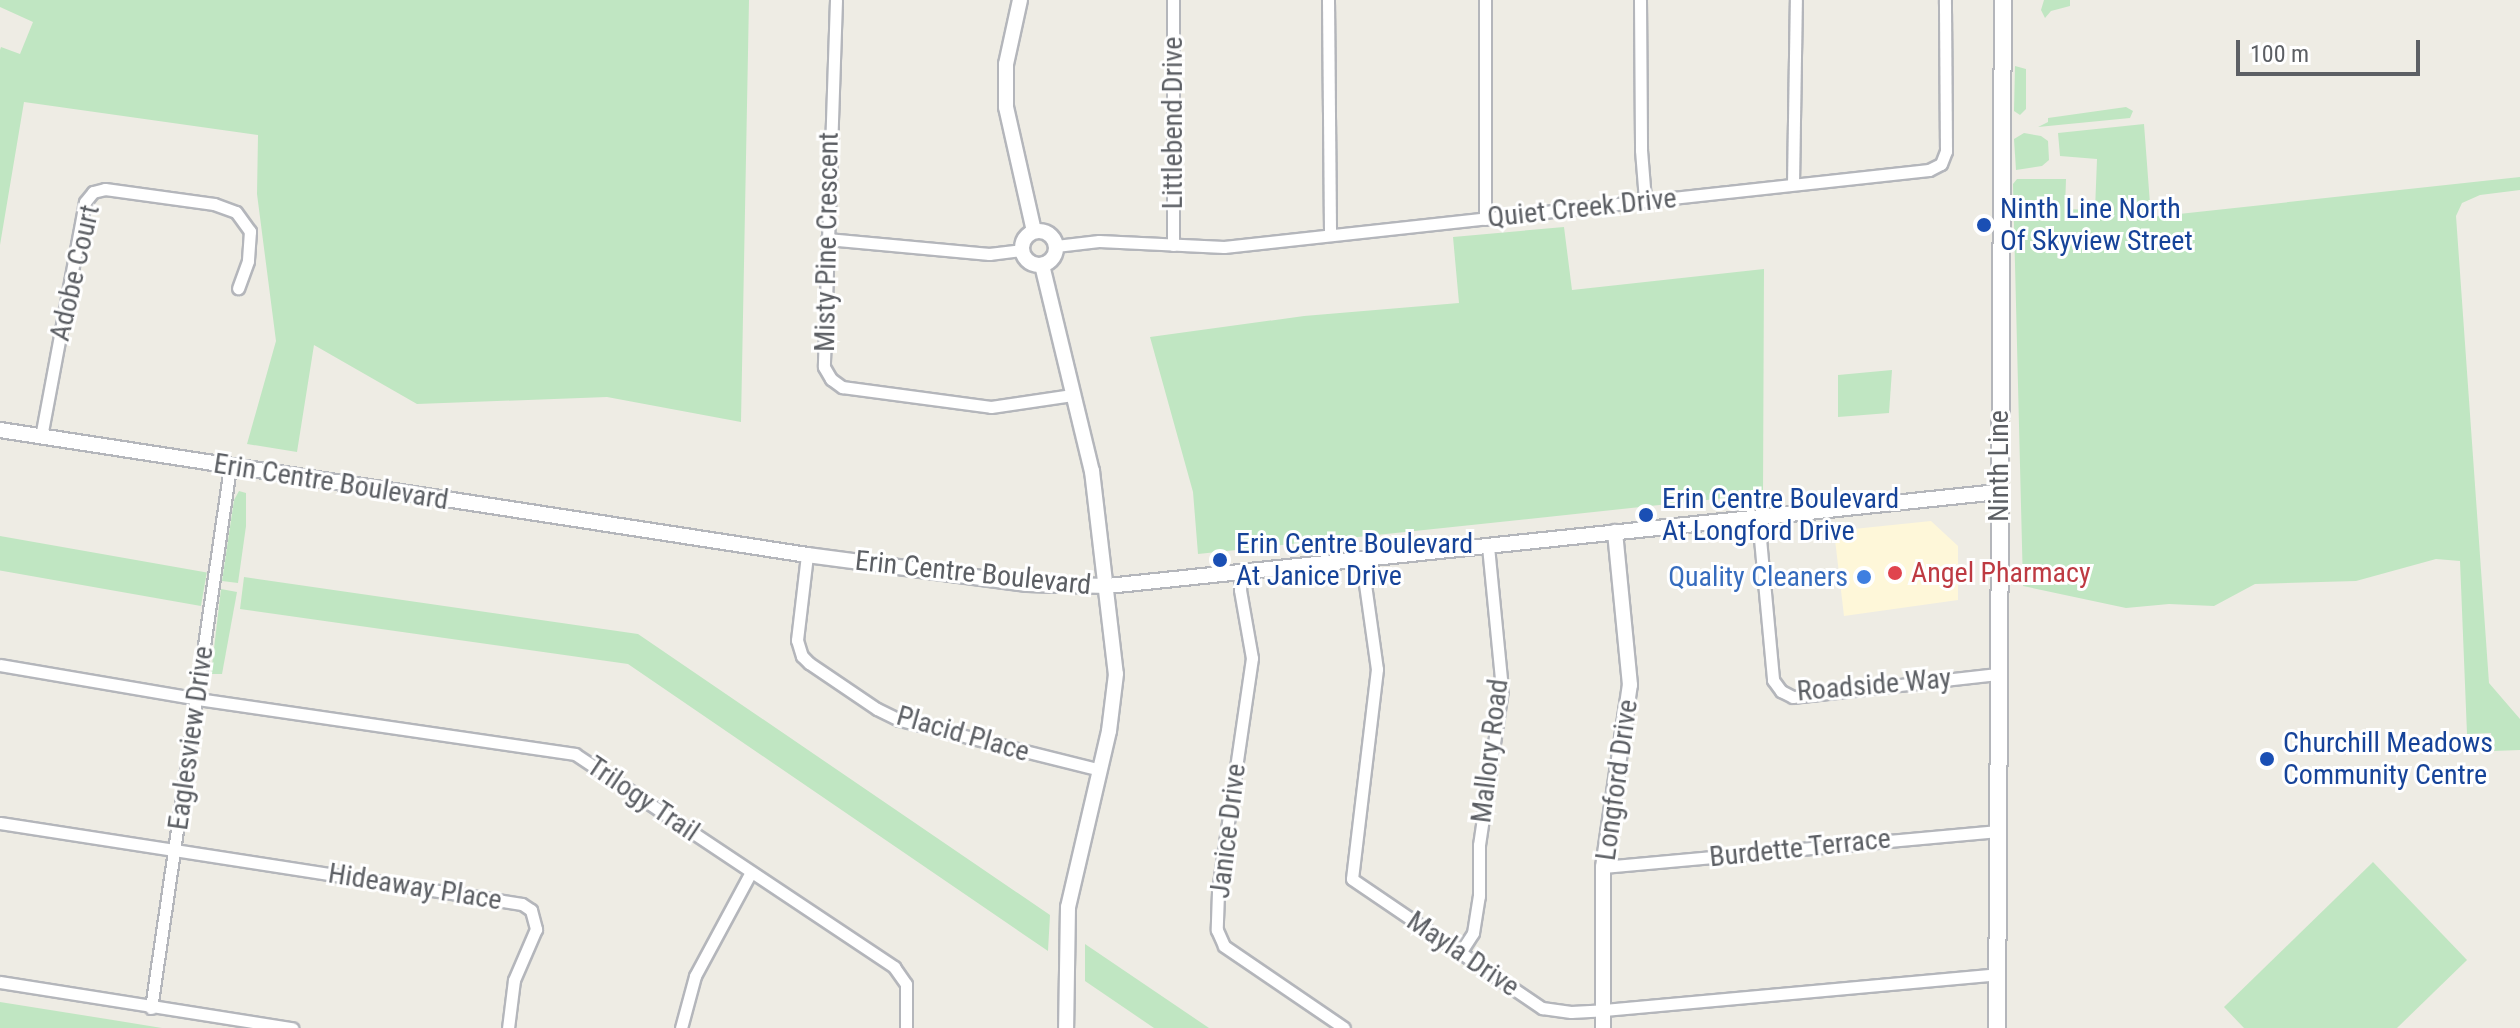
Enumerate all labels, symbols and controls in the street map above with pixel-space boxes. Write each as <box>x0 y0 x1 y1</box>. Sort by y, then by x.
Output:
scale bar <box>2240 24 2424 74</box>
street label: Littlebend Drive <box>1156 37 1190 209</box>
text: 100 m <box>2250 40 2309 68</box>
street label: Misty Pine Crescent <box>808 132 846 352</box>
street label: Quiet Creek Drive <box>1486 181 1678 235</box>
place label: Ninth Line North Of Skyview Street <box>2000 192 2193 258</box>
street label: Adobe Court <box>43 202 107 344</box>
marker: Ninth Line North Of Skyview Street <box>1975 216 1993 234</box>
street label: Ninth Line <box>1982 410 2016 522</box>
street label: Erin Centre Boulevard <box>211 447 451 517</box>
place label: Erin Centre Boulevard At Longford Drive <box>1662 482 1899 548</box>
marker: Erin Centre Boulevard At Longford Drive <box>1637 506 1655 524</box>
place label: Erin Centre Boulevard At Janice Drive <box>1236 527 1473 593</box>
street label: Erin Centre Boulevard <box>853 544 1093 602</box>
marker: Erin Centre Boulevard At Janice Drive <box>1211 551 1229 569</box>
place label: Angel Pharmacy <box>1911 556 2091 590</box>
place label: Quality Cleaners <box>1668 560 1848 594</box>
marker: Angel Pharmacy <box>1886 564 1904 582</box>
marker: Quality Cleaners <box>1855 568 1873 586</box>
street label: Eaglesview Drive <box>161 644 221 832</box>
street label: Roadside Way <box>1796 662 1952 708</box>
street label: Mallory Road <box>1465 677 1515 825</box>
street label: Longford Drive <box>1589 697 1645 863</box>
street label: Placid Place <box>893 699 1033 769</box>
place label: Churchill Meadows Community Centre <box>2283 726 2493 792</box>
street label: Trilogy Trail <box>580 749 706 849</box>
marker: Churchill Meadows Community Centre <box>2258 750 2276 768</box>
street label: Janice Drive <box>1203 762 1253 900</box>
street label: Burdette Terrace <box>1707 822 1893 874</box>
street label: Hideaway Place <box>326 857 504 917</box>
street label: Mayla Drive <box>1400 904 1526 1004</box>

